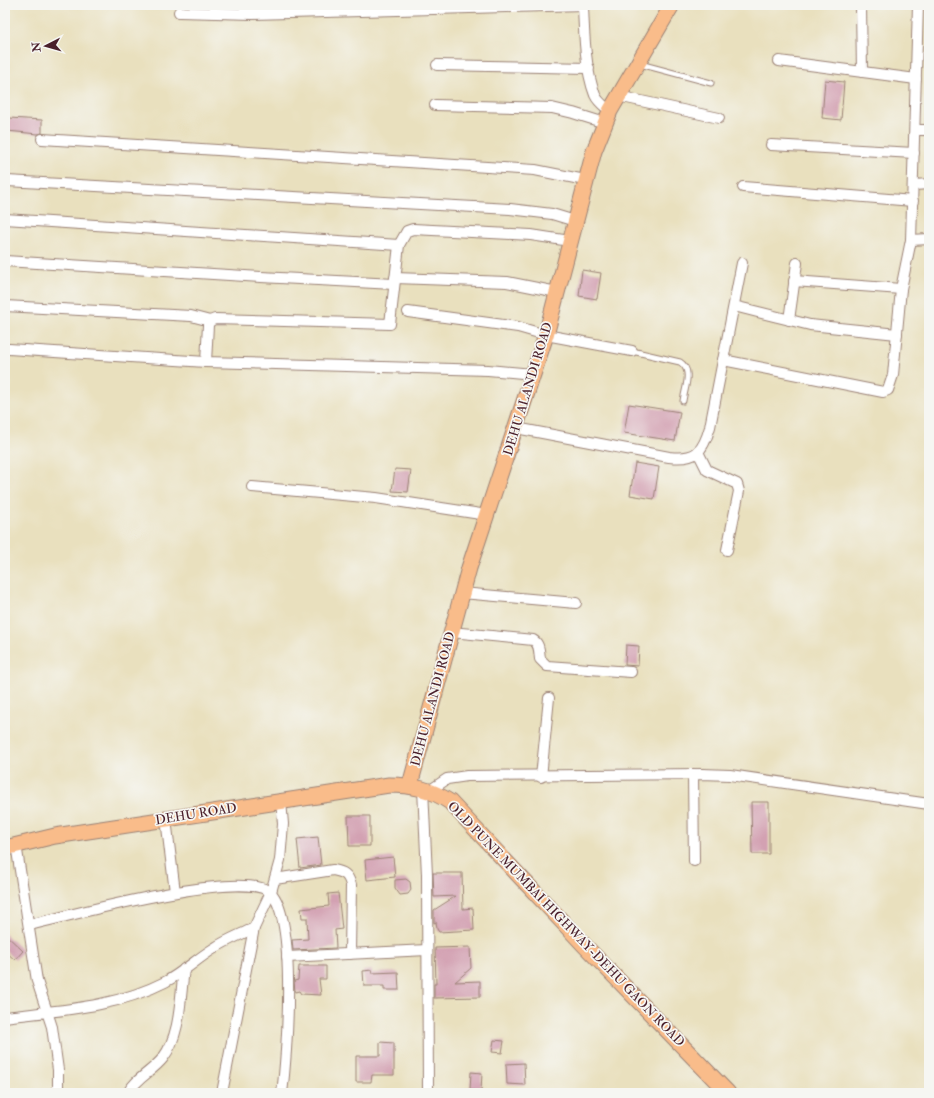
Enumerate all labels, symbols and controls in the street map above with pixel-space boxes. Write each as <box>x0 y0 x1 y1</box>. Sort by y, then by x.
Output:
north arrow <box>26 26 66 66</box>
text: N <box>29 40 44 54</box>
street label: DEHU ALANDI ROAD <box>500 320 556 458</box>
street label: DEHU ALANDI ROAD <box>407 630 459 768</box>
street label: OLD PUNE MUMBAI HIGHWAY-DEHU GAON ROAD <box>444 798 688 1050</box>
street label: DEHU ROAD <box>154 800 238 828</box>

